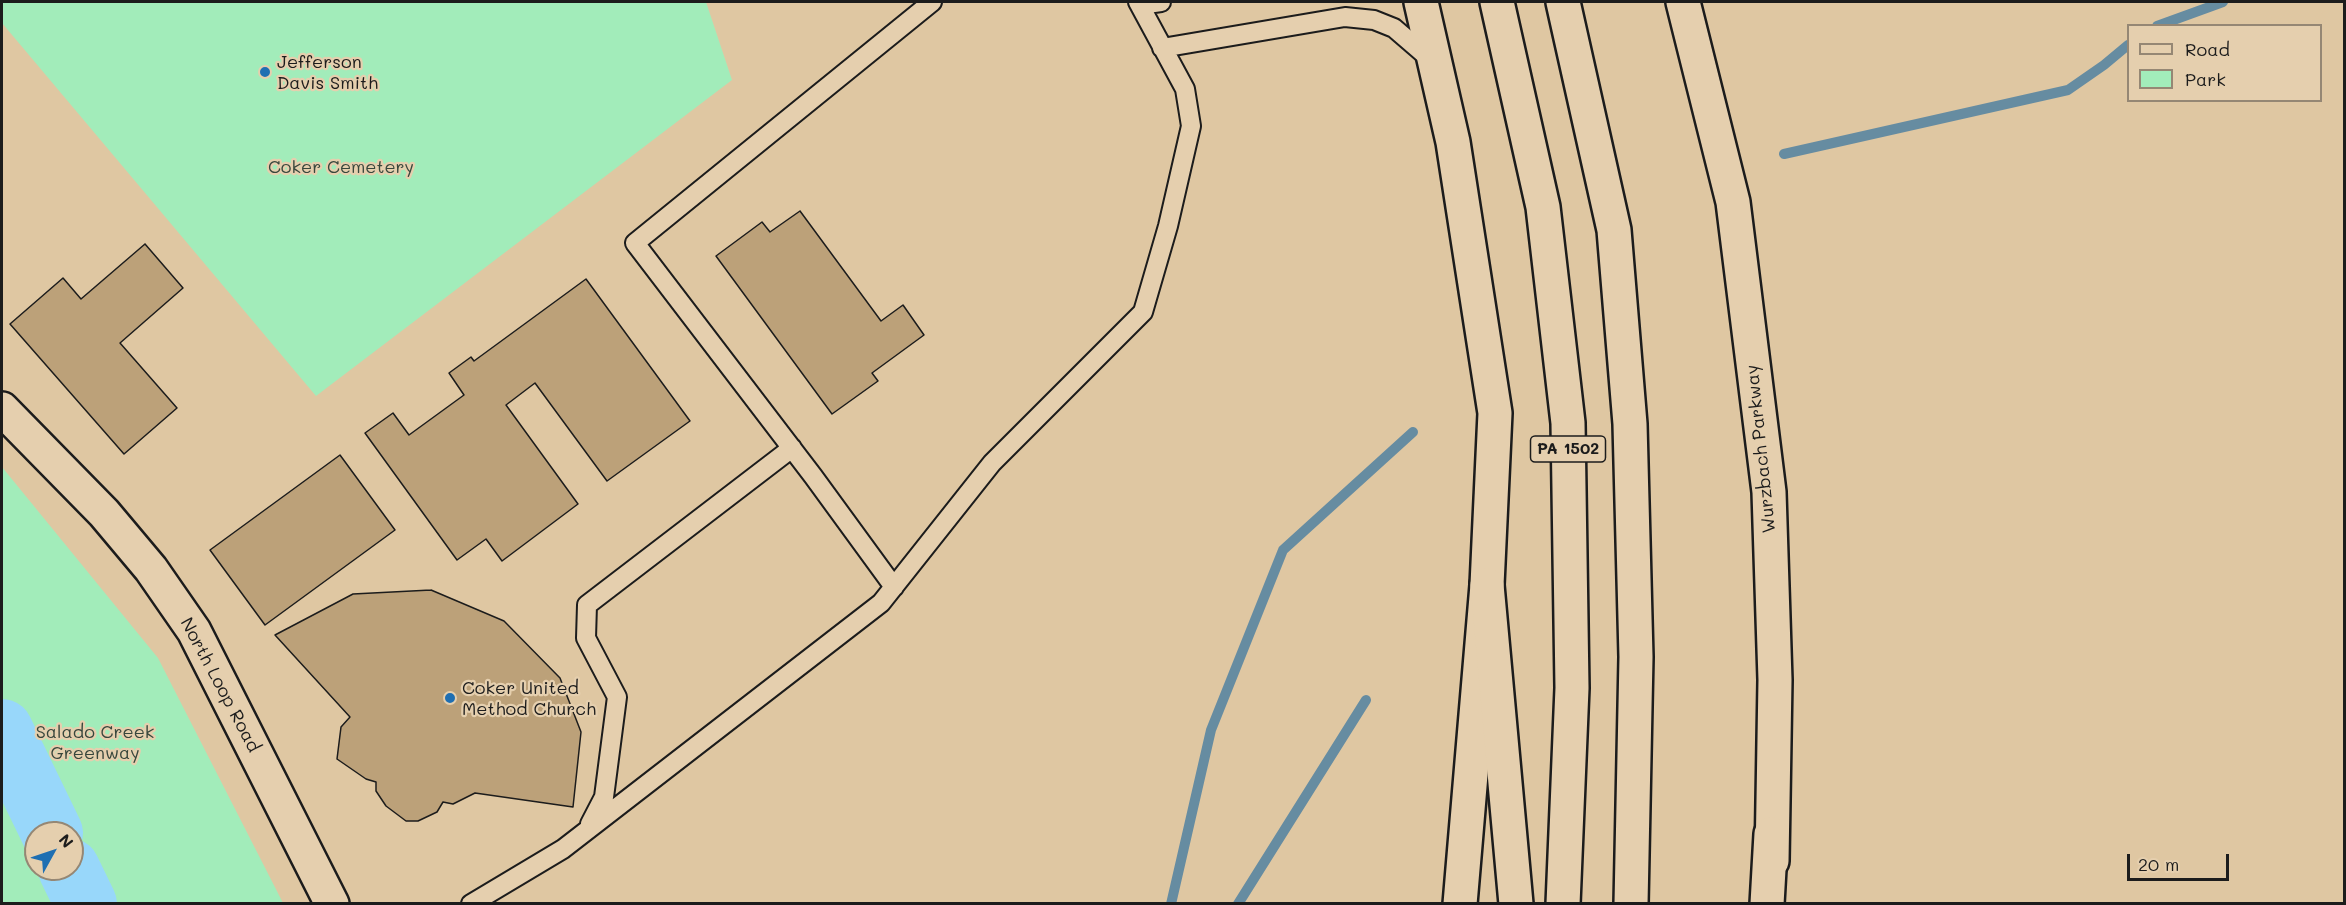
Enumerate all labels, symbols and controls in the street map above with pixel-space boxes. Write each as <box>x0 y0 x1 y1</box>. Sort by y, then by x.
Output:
legend <box>2127 24 2322 102</box>
text: Road <box>2185 37 2230 61</box>
place label: Jefferson Davis Smith <box>277 51 378 94</box>
marker: Jefferson Davis Smith <box>258 65 272 79</box>
text: Park <box>2185 67 2226 91</box>
park label: Coker Cemetery <box>268 156 414 178</box>
street label: Wurzbach Parkway <box>1741 364 1781 534</box>
road number: PA 1502 <box>1530 436 1606 462</box>
street label: North Loop Road <box>175 614 265 756</box>
place label: Coker United Method Church <box>462 677 596 720</box>
marker: Coker United Method Church <box>443 691 457 705</box>
park label: Salado Creek Greenway <box>36 721 154 764</box>
north arrow <box>24 821 84 881</box>
text: N <box>55 829 79 852</box>
scale bar <box>2130 842 2232 880</box>
text: 20 m <box>2138 852 2179 876</box>

